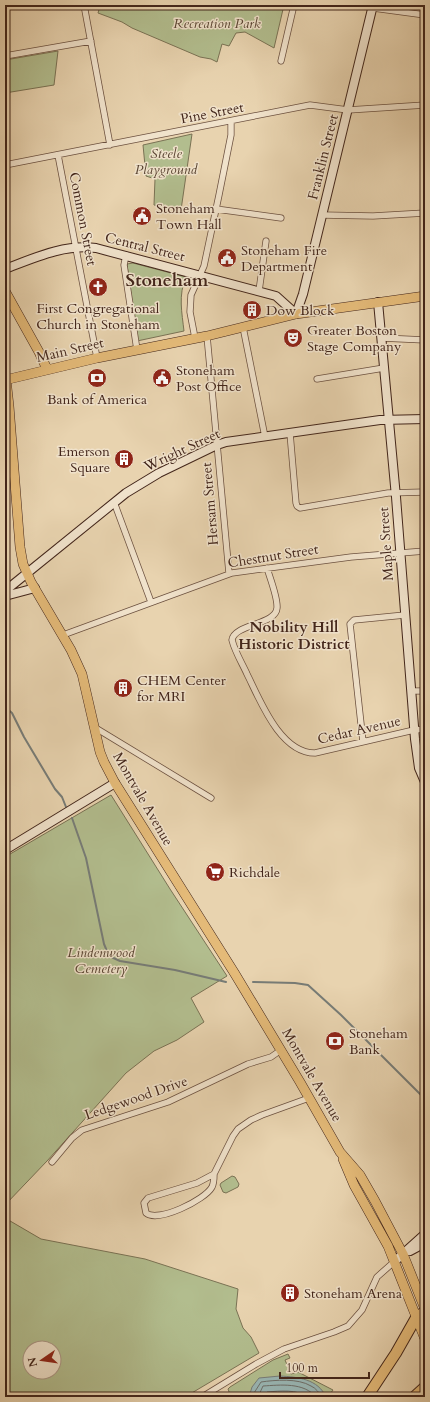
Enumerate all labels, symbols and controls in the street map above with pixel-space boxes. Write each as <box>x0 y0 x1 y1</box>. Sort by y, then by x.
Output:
park label: Recreation Park <box>173 14 261 33</box>
street label: Pine Street <box>179 97 246 128</box>
street label: Franklin Street <box>303 112 343 202</box>
park label: Steele Playground <box>135 144 199 179</box>
street label: Common Street <box>65 171 101 268</box>
place label: Stoneham Town Hall <box>156 199 222 234</box>
public building icon: Stoneham Town Hall <box>131 205 153 227</box>
street label: Central Street <box>103 228 187 266</box>
place label: Stoneham Fire Department <box>241 241 327 276</box>
public building icon: Stoneham Fire Department <box>216 247 238 269</box>
district label: Stoneham <box>126 268 209 293</box>
church icon: First Congregational Church in Stoneham <box>87 276 109 298</box>
place label: First Congregational Church in Stoneham <box>36 299 160 334</box>
building icon: Dow Block <box>241 299 263 321</box>
place label: Dow Block <box>266 301 335 320</box>
place label: Greater Boston Stage Company <box>307 321 402 356</box>
theatre icon: Greater Boston Stage Company <box>282 327 304 349</box>
street label: Main Street <box>34 333 106 367</box>
place label: Stoneham Post Office <box>176 361 242 396</box>
bank icon: Bank of America <box>86 367 108 389</box>
public building icon: Stoneham Post Office <box>151 367 173 389</box>
place label: Bank of America <box>47 390 147 409</box>
street label: Wright Street <box>140 424 224 476</box>
place label: Emerson Square <box>58 442 110 477</box>
building icon: Emerson Square <box>113 448 135 470</box>
street label: Hersam Street <box>197 461 223 546</box>
street label: Maple Street <box>374 506 398 582</box>
street label: Chestnut Street <box>226 539 320 573</box>
district label: Nobility Hill Historic District <box>238 617 350 654</box>
place label: CHEM Center for MRI <box>137 671 227 706</box>
building icon: CHEM Center for MRI <box>112 677 134 699</box>
street label: Cedar Avenue <box>316 711 402 749</box>
street label: Montvale Avenue <box>108 749 178 849</box>
supermarket icon: Richdale <box>204 861 226 883</box>
place label: Richdale <box>229 863 280 882</box>
park label: Lindenwood Cemetery <box>67 943 136 978</box>
place label: Stoneham Bank <box>349 1024 408 1059</box>
street label: Montvale Avenue <box>277 1025 347 1125</box>
bank icon: Stoneham Bank <box>324 1030 346 1052</box>
street label: Ledgewood Drive <box>82 1071 190 1125</box>
building icon: Stoneham Arena <box>279 1282 301 1304</box>
place label: Stoneham Arena <box>304 1284 402 1303</box>
north arrow <box>22 1340 62 1380</box>
scale bar <box>280 1354 369 1380</box>
text: N <box>24 1355 41 1368</box>
text: 100 m <box>286 1360 319 1376</box>

